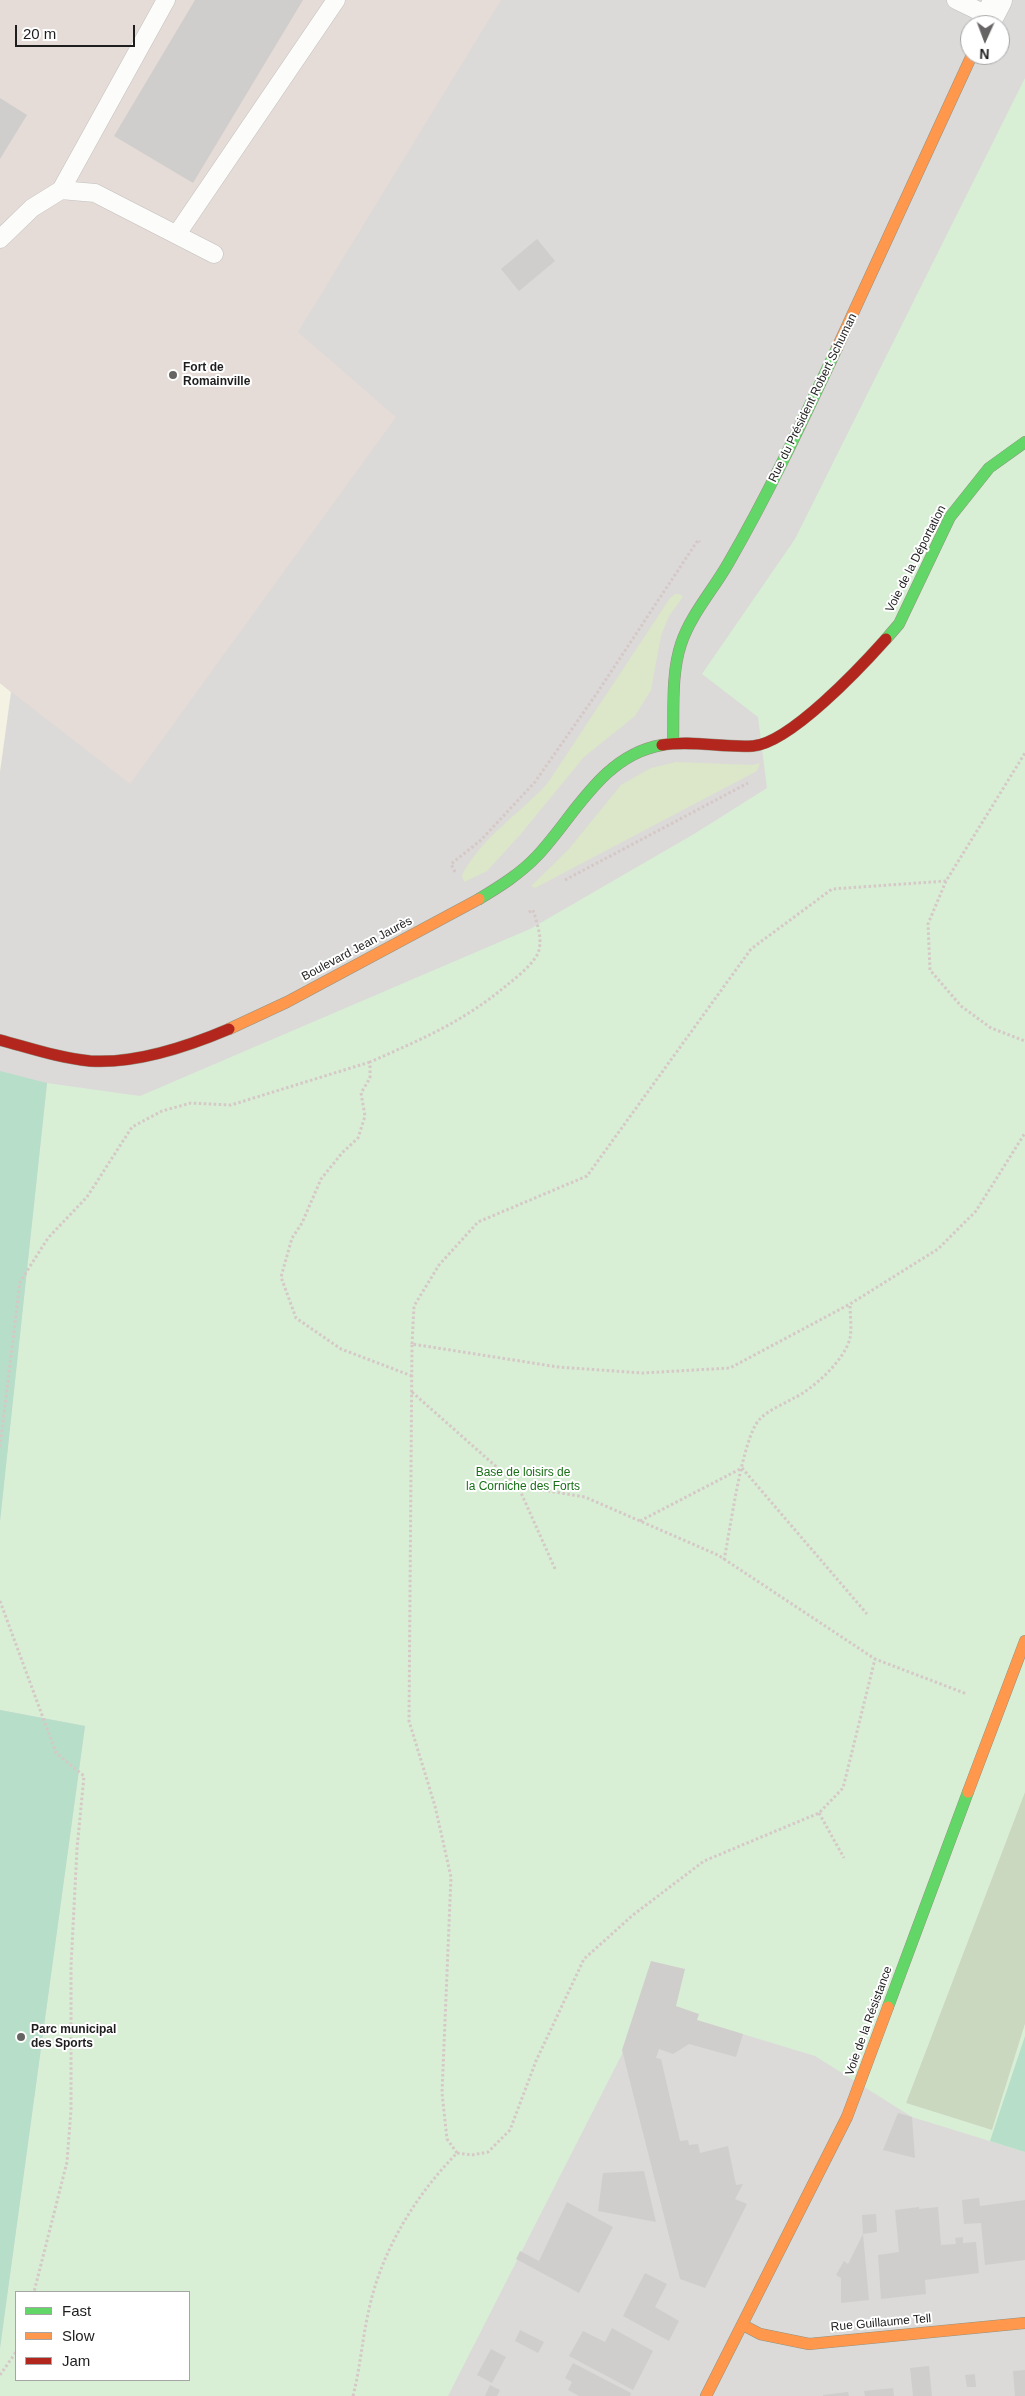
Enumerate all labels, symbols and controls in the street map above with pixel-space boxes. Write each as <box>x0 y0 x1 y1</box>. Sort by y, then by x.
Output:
scale bar <box>18 15 138 47</box>
north arrow <box>960 15 1010 65</box>
text: 20 m <box>23 25 56 42</box>
text: N <box>979 46 990 62</box>
street label: Rue du Président Robert Schuman <box>766 311 860 485</box>
place label: Fort de Romainville <box>183 361 250 389</box>
marker: Fort de Romainville <box>167 369 179 381</box>
street label: Voie de la Déportation <box>883 503 949 615</box>
street label: Boulevard Jean Jaurès <box>299 914 415 984</box>
park label: Base de loisirs de la Corniche des Forts <box>466 1466 580 1494</box>
street label: Voie de la Résistance <box>842 1964 896 2078</box>
place label: Parc municipal des Sports <box>31 2023 116 2051</box>
marker: Parc municipal des Sports <box>15 2031 27 2043</box>
legend <box>15 2291 190 2381</box>
text: Fast <box>62 2302 91 2319</box>
street label: Rue Guillaume Tell <box>830 2311 932 2335</box>
text: Slow <box>62 2327 95 2344</box>
text: Jam <box>62 2352 90 2369</box>

